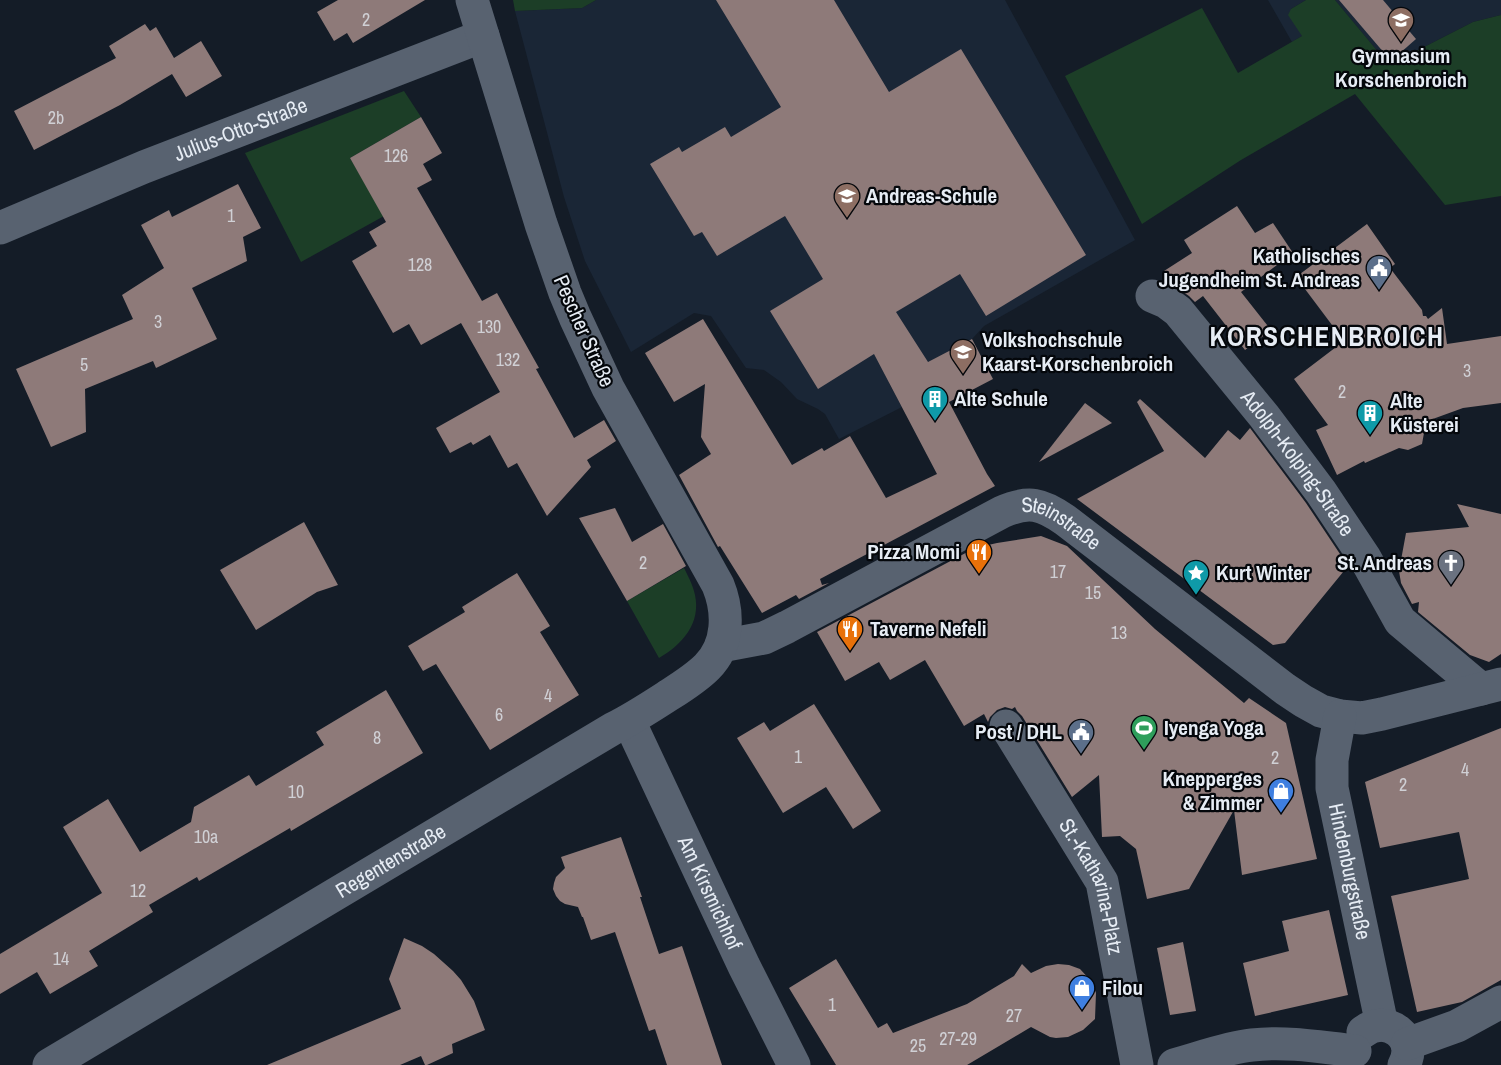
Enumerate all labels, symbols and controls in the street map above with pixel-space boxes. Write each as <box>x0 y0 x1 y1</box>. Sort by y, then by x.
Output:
school or university icon: Gymnasium Korschenbroich <box>1386 5 1416 43</box>
house number: 2 <box>362 7 370 32</box>
place label: Gymnasium Korschenbroich <box>1335 41 1467 94</box>
street label: Julius-Otto-Straße <box>170 90 311 168</box>
house number: 2b <box>48 105 64 130</box>
house number: 126 <box>384 143 408 168</box>
school or university icon: Andreas-Schule <box>832 181 862 219</box>
place label: Andreas-Schule <box>866 181 997 210</box>
house number: 1 <box>227 203 236 228</box>
place label: Katholisches Jugendheim St. Andreas <box>1159 241 1360 294</box>
house number: 128 <box>408 252 432 277</box>
public building icon: Katholisches Jugendheim St. Andreas <box>1364 253 1394 291</box>
street label: Pescher Straße <box>547 270 622 391</box>
house number: 3 <box>154 309 162 334</box>
house number: 130 <box>477 314 501 339</box>
district label: KORSCHENBROICH <box>1209 318 1445 354</box>
place label: Volkshochschule Kaarst-Korschenbroich <box>982 325 1173 378</box>
school or university icon: Volkshochschule Kaarst-Korschenbroich <box>948 337 978 375</box>
house number: 132 <box>496 347 520 372</box>
house number: 5 <box>80 352 88 377</box>
house number: 3 <box>1463 358 1471 383</box>
house number: 2 <box>1338 379 1346 404</box>
street label: Adolph-Kolping-Straße <box>1234 383 1362 542</box>
building icon: Alte Schule <box>920 384 950 422</box>
place label: Alte Schule <box>954 384 1048 413</box>
place label: Alte Küsterei <box>1390 386 1459 439</box>
building icon: Alte Küsterei <box>1355 398 1385 436</box>
street label: Steinstraße <box>1021 490 1107 557</box>
place label: Pizza Momi <box>867 537 960 566</box>
restaurant icon: Pizza Momi <box>964 537 994 575</box>
place label: St. Andreas <box>1337 548 1432 577</box>
church icon: St. Andreas <box>1436 548 1466 586</box>
house number: 2 <box>639 550 647 575</box>
place icon: Kurt Winter <box>1181 558 1211 596</box>
place label: Kurt Winter <box>1216 558 1310 587</box>
house number: 17 <box>1050 559 1066 584</box>
house number: 15 <box>1085 580 1101 605</box>
restaurant icon: Taverne Nefeli <box>835 614 865 652</box>
place label: Taverne Nefeli <box>870 614 986 643</box>
house number: 13 <box>1111 620 1127 645</box>
house number: 4 <box>544 683 552 708</box>
house number: 6 <box>495 702 503 727</box>
sports icon: Iyenga Yoga <box>1129 713 1159 751</box>
place label: Iyenga Yoga <box>1164 713 1264 742</box>
place label: Post / DHL <box>975 717 1062 746</box>
public building icon: Post / DHL <box>1066 717 1096 755</box>
house number: 8 <box>373 725 381 750</box>
house number: 1 <box>794 744 803 769</box>
house number: 2 <box>1271 745 1279 770</box>
house number: 4 <box>1461 757 1469 782</box>
place label: Knepperges & Zimmer <box>1162 764 1262 817</box>
house number: 2 <box>1399 772 1407 797</box>
shop icon: Knepperges & Zimmer <box>1266 776 1296 814</box>
house number: 10 <box>288 779 304 804</box>
street label: Hindenburgstraße <box>1322 800 1379 942</box>
street label: St.-Katharina-Platz <box>1052 813 1131 957</box>
street label: Regentenstraße <box>330 817 451 905</box>
house number: 10a <box>194 824 218 849</box>
street label: Am Kirsmichhof <box>671 830 749 955</box>
house number: 12 <box>130 878 146 903</box>
house number: 14 <box>53 946 69 971</box>
shop icon: Filou <box>1067 973 1097 1011</box>
place label: Filou <box>1102 973 1143 1002</box>
house number: 1 <box>828 992 837 1017</box>
house number: 27 <box>1006 1003 1022 1028</box>
house number: 27-29 <box>939 1026 977 1051</box>
house number: 25 <box>910 1033 926 1058</box>

